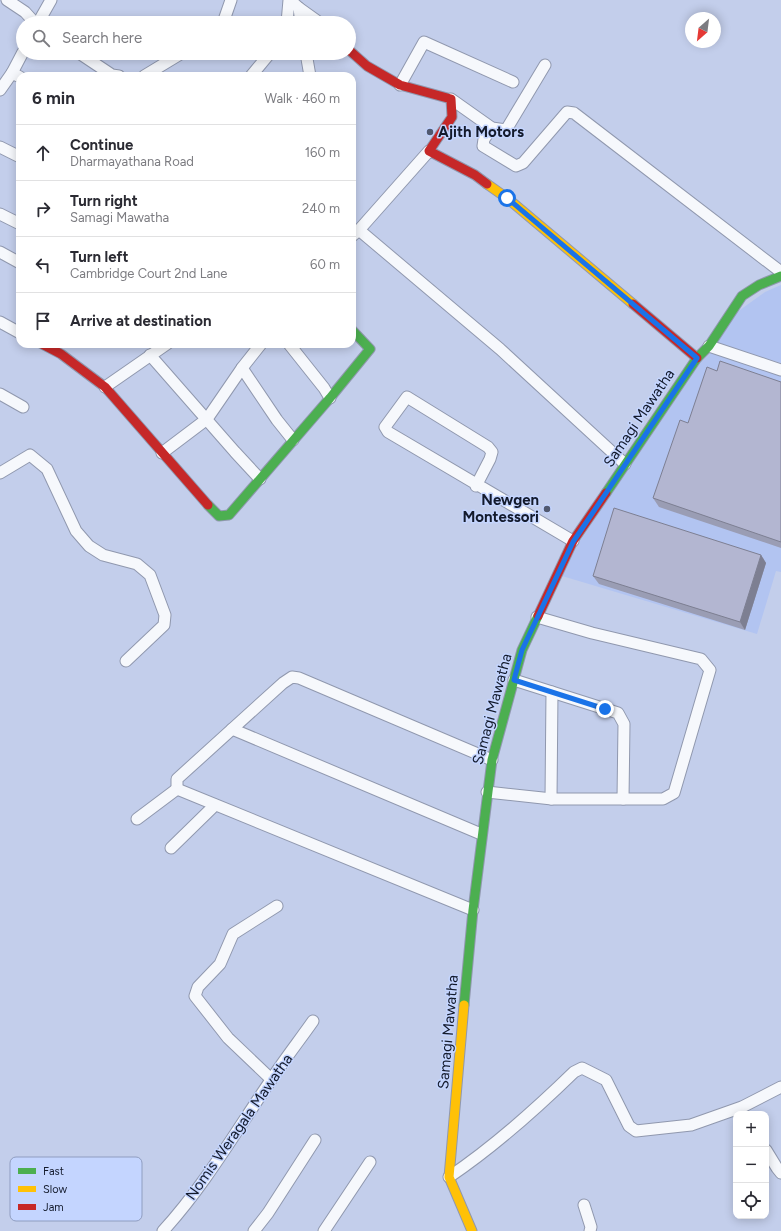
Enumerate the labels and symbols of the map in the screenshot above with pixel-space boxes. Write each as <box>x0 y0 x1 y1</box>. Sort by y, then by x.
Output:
north arrow <box>685 12 721 48</box>
place label: Ajith Motors <box>438 123 524 141</box>
marker: Ajith Motors <box>425 127 435 137</box>
route start <box>498 189 516 207</box>
street label: Samagi Mawatha <box>600 366 678 470</box>
place label: Newgen Montessori <box>462 491 539 526</box>
marker: Newgen Montessori <box>542 504 552 514</box>
street label: Samagi Mawatha <box>468 651 516 767</box>
route end <box>596 700 614 718</box>
street label: Samagi Mawatha <box>434 974 462 1090</box>
street label: Nomis Weragala Mawatha <box>182 1050 296 1204</box>
legend <box>10 1157 142 1221</box>
text: Fast <box>43 1165 64 1178</box>
text: Slow <box>43 1183 67 1196</box>
text: Jam <box>43 1201 64 1214</box>

